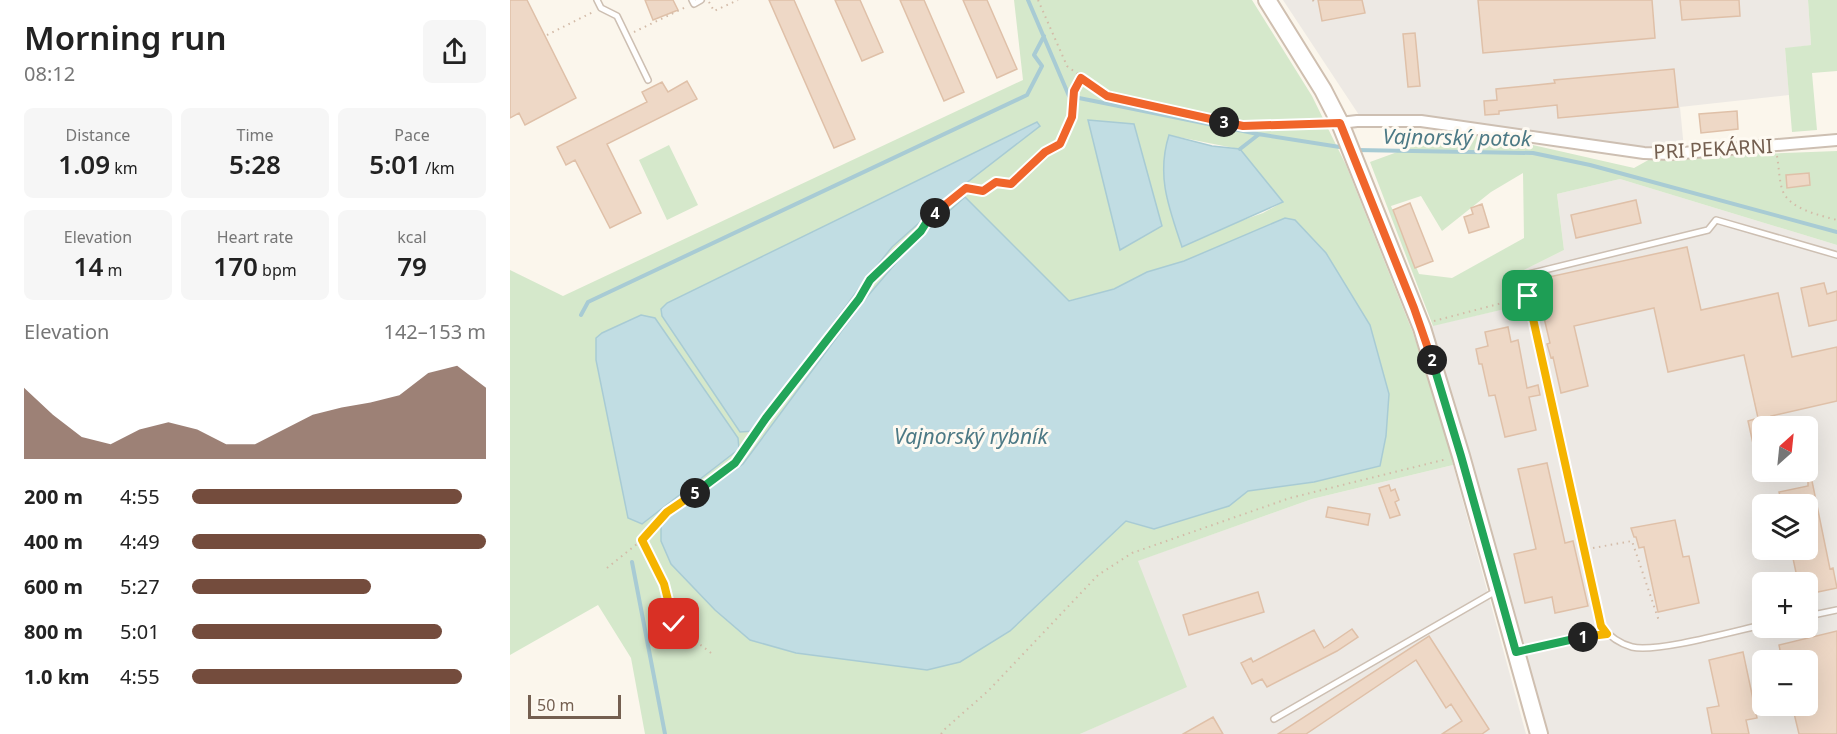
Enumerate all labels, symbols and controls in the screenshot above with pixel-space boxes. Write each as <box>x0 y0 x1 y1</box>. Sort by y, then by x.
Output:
text: Morning run <box>24 15 226 60</box>
button: share <box>423 20 486 83</box>
text: 08:12 <box>24 60 75 87</box>
pin: 3 <box>1209 107 1239 137</box>
text: 3 <box>1219 111 1229 133</box>
water label: Vajnorský potok <box>1382 122 1533 152</box>
text: Distance <box>66 124 130 146</box>
text: Time <box>236 124 274 146</box>
text: Pace <box>394 124 430 146</box>
street label: PRI PEKÁRNI <box>1653 132 1773 165</box>
text: 1.09 <box>58 146 110 182</box>
text: 5:28 <box>229 146 281 182</box>
text: 5:01 <box>369 146 421 182</box>
text: km <box>110 157 138 179</box>
text: /km <box>421 157 455 179</box>
pin: 4 <box>920 198 950 228</box>
text: 4 <box>930 202 940 224</box>
text: Elevation <box>64 226 132 248</box>
text: Heart rate <box>217 226 293 248</box>
text: kcal <box>397 226 427 248</box>
text: 14 <box>74 248 103 284</box>
text: 170 <box>213 248 258 284</box>
text: 79 <box>397 248 427 284</box>
text: m <box>103 259 122 281</box>
text: bpm <box>258 259 297 281</box>
pin <box>1502 270 1553 321</box>
icon: arrive <box>1511 279 1544 312</box>
text: Elevation <box>24 318 109 345</box>
text: 142–153 m <box>383 318 486 345</box>
pin: 2 <box>1417 345 1447 375</box>
text: 2 <box>1427 349 1437 371</box>
north arrow <box>1752 416 1818 482</box>
map controls <box>1752 416 1818 716</box>
water label: Vajnorský rybník <box>894 422 1050 450</box>
pin: 5 <box>680 478 710 508</box>
text: 5 <box>690 482 700 504</box>
text: 200 m <box>24 483 83 510</box>
text: 4:55 <box>120 483 160 510</box>
button: layers <box>1752 494 1818 560</box>
text: 400 m <box>24 528 83 555</box>
text: 4:49 <box>120 528 160 555</box>
button: + <box>1752 572 1818 638</box>
text: 600 m <box>24 573 83 600</box>
text: 5:27 <box>120 573 160 600</box>
pin <box>648 598 699 649</box>
icon: check <box>657 607 690 640</box>
text: 800 m <box>24 618 83 645</box>
text: 5:01 <box>120 618 160 645</box>
pin: 1 <box>1568 622 1598 652</box>
text: 1 <box>1578 626 1588 648</box>
button: − <box>1752 650 1818 716</box>
text: 1.0 km <box>24 663 90 690</box>
text: 4:55 <box>120 663 160 690</box>
scale bar <box>528 692 621 720</box>
text: 50 m <box>537 694 574 716</box>

